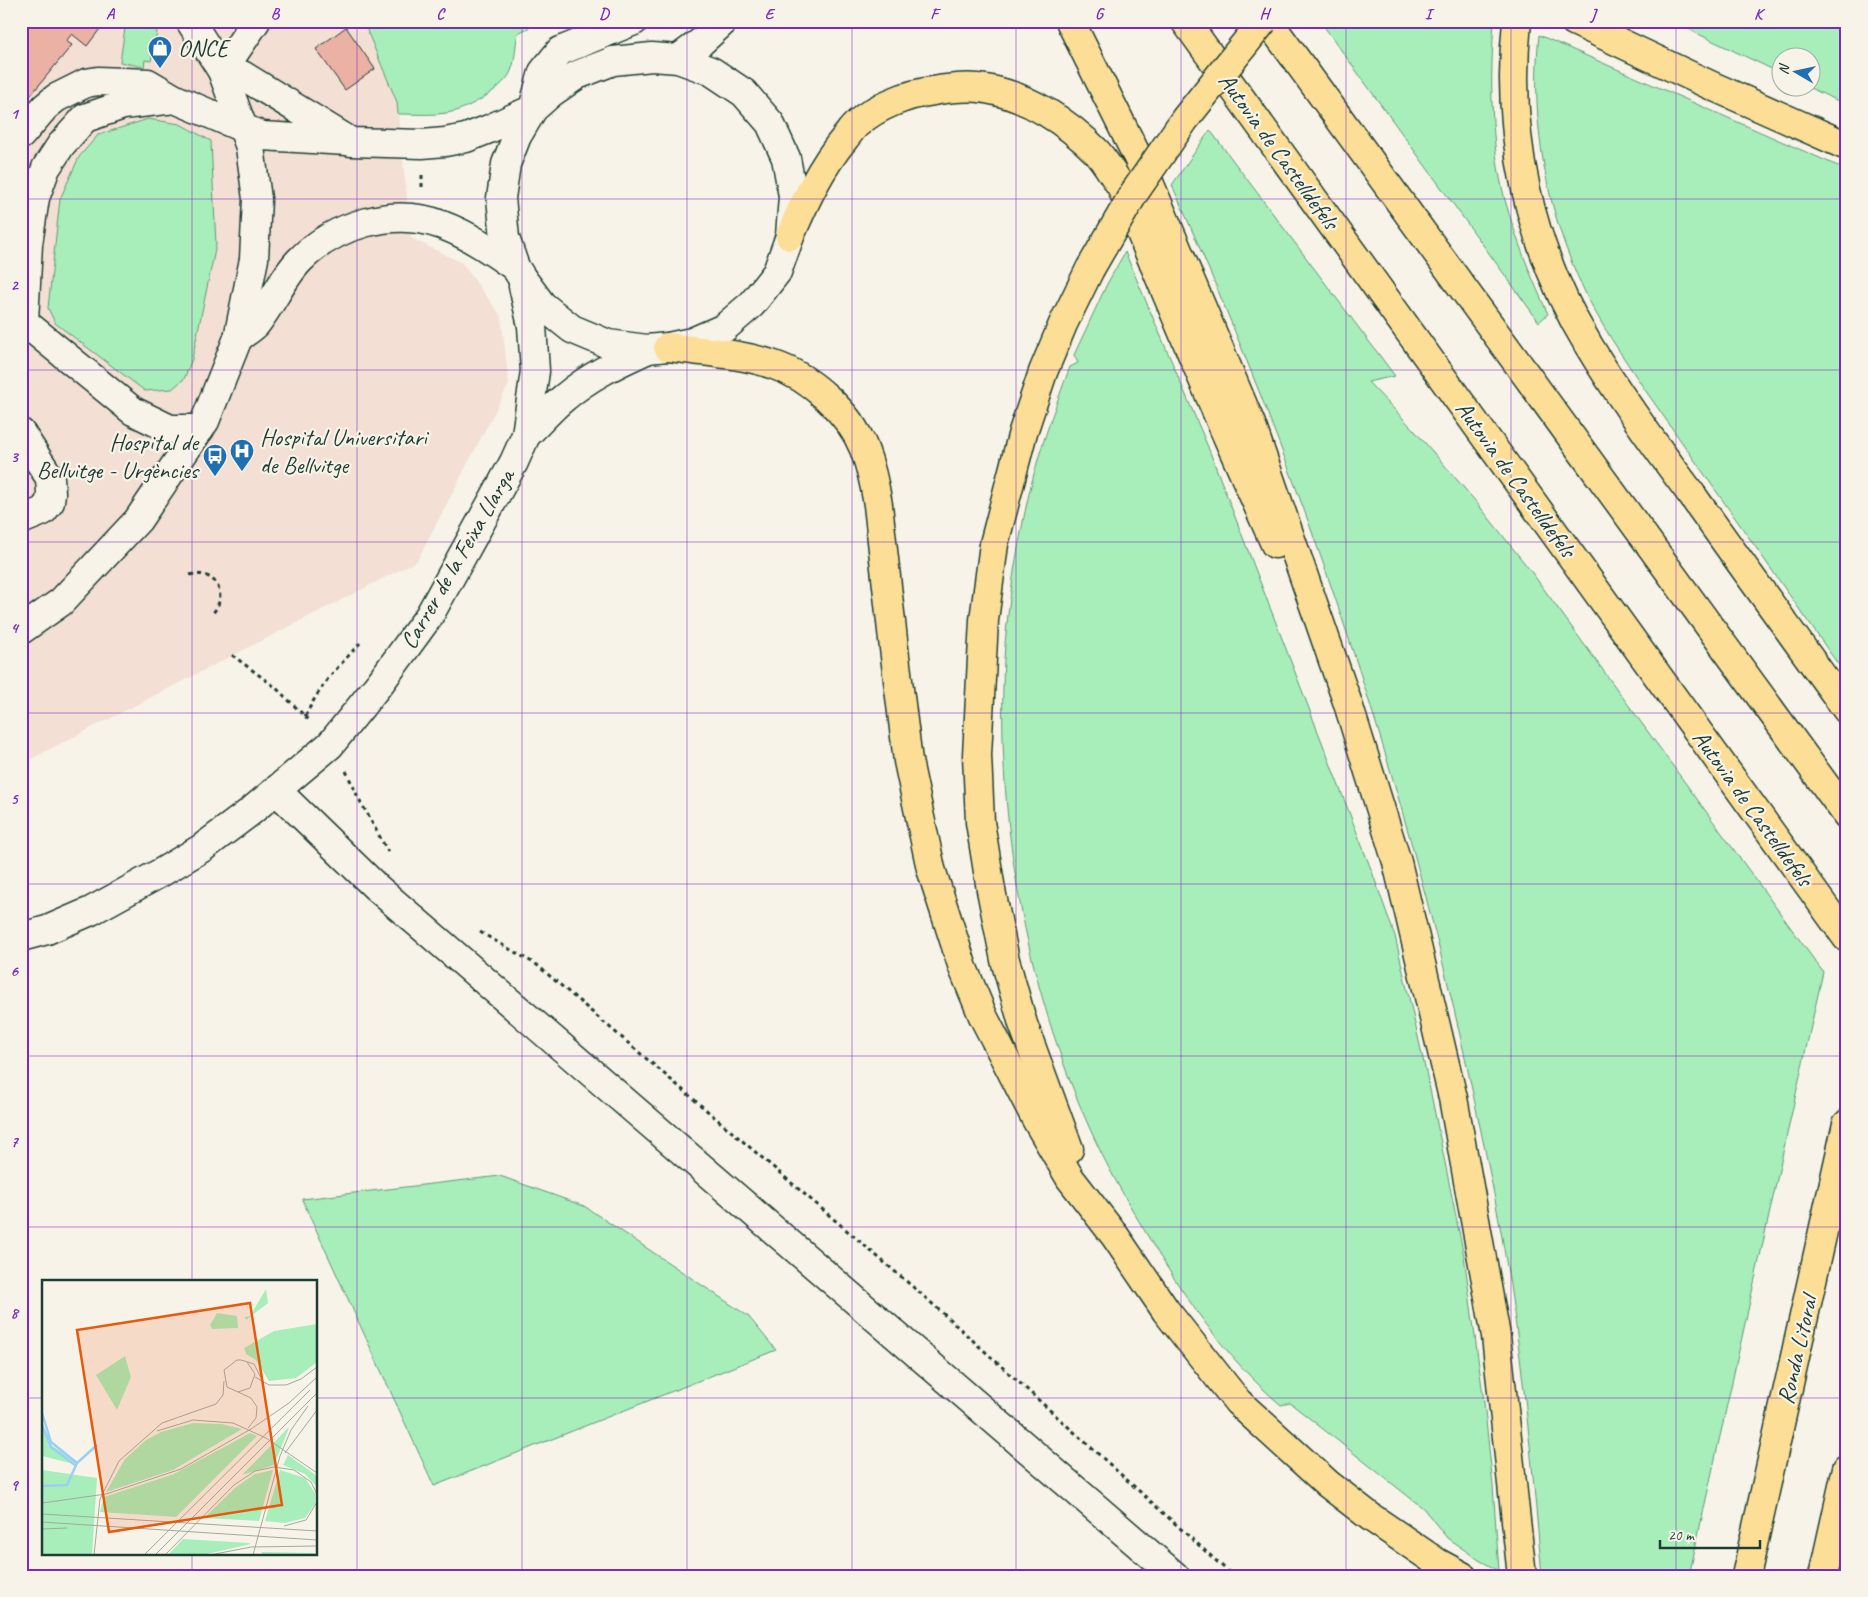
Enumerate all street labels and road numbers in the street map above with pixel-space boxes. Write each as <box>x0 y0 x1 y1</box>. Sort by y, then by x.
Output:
street label: Autovia de Castelldefels <box>1212 67 1347 237</box>
street label: Autovia de Castelldefels <box>1449 395 1584 565</box>
street label: Carrer de la Feixa Llarga <box>393 462 522 654</box>
street label: Autovia de Castelldefels <box>1686 724 1821 894</box>
street label: Ronda Litoral <box>1770 1289 1825 1407</box>

